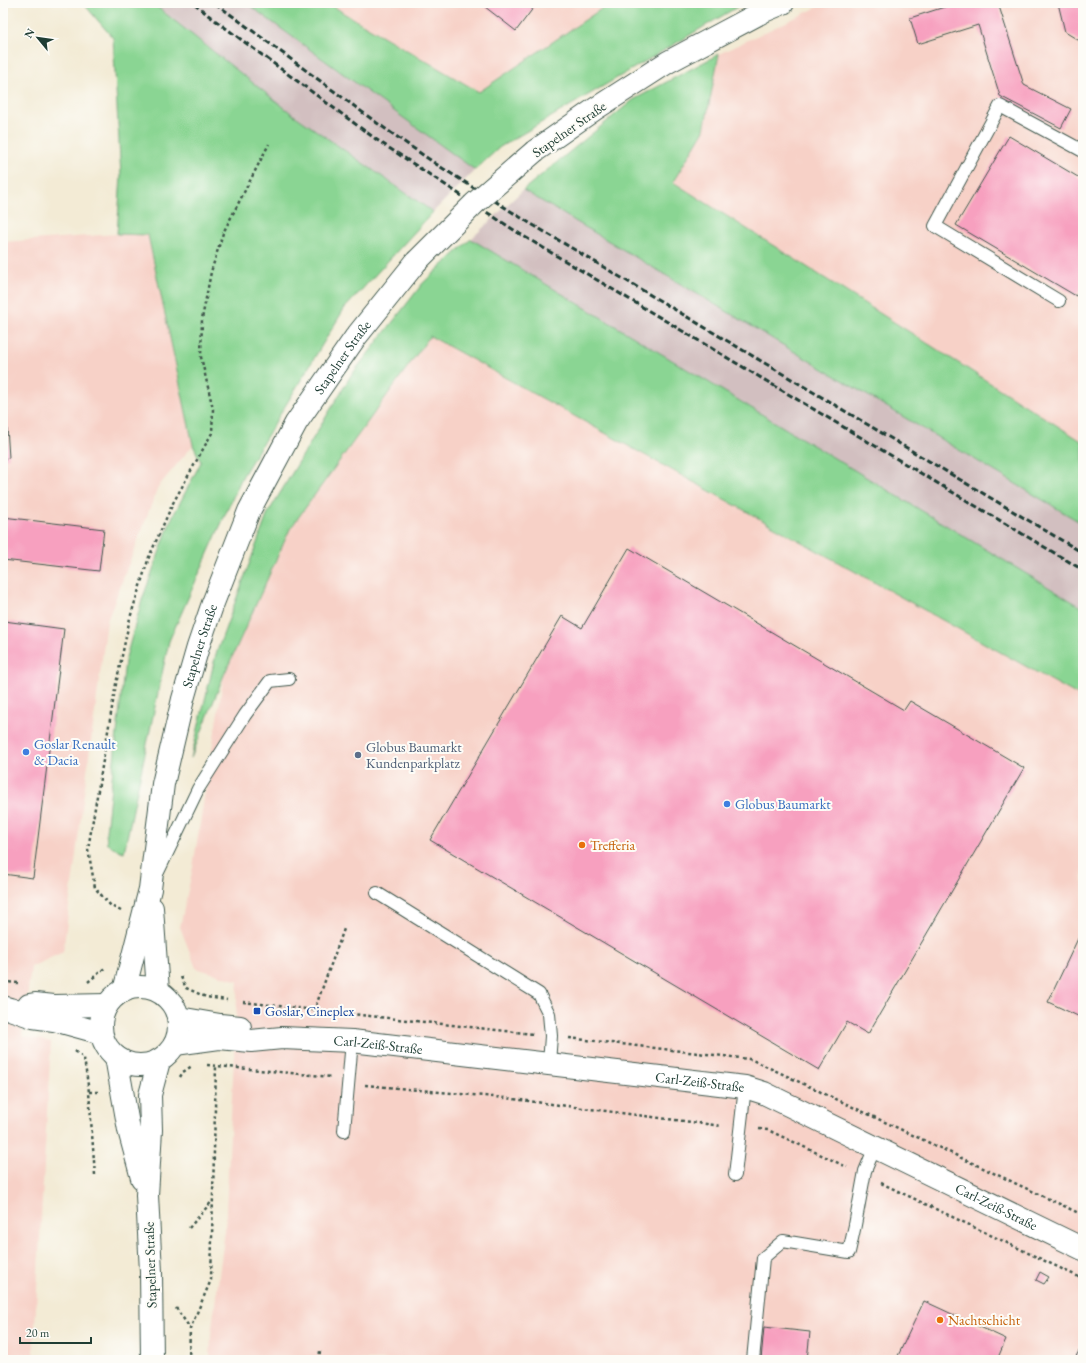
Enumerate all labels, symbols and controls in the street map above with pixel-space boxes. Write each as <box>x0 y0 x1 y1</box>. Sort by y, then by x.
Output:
north arrow <box>18 18 58 58</box>
text: N <box>21 26 38 40</box>
street label: Stapelner Straße <box>528 96 610 161</box>
street label: Stapelner Straße <box>310 316 375 398</box>
street label: Stapelner Straße <box>178 601 221 690</box>
place label: Goslar Renault & Dacia <box>34 735 116 769</box>
place label: Globus Baumarkt Kundenparkplatz <box>366 738 462 772</box>
marker: Goslar Renault & Dacia <box>21 747 31 757</box>
marker: Globus Baumarkt Kundenparkplatz <box>353 750 363 760</box>
place label: Globus Baumarkt <box>735 795 831 813</box>
marker: Globus Baumarkt <box>722 799 732 809</box>
place label: Trefferia <box>590 836 635 854</box>
marker: Trefferia <box>577 840 587 850</box>
place label: Goslar, Cineplex <box>265 1002 354 1020</box>
marker: Goslar, Cineplex <box>252 1006 262 1016</box>
street label: Carl-Zeiß-Straße <box>333 1031 424 1058</box>
street label: Carl-Zeiß-Straße <box>654 1068 746 1096</box>
street label: Carl-Zeiß-Straße <box>952 1179 1041 1235</box>
street label: Stapelner Straße <box>139 1221 161 1309</box>
place label: Nachtschicht <box>948 1311 1021 1329</box>
marker: Nachtschicht <box>935 1315 945 1325</box>
scale bar <box>20 1319 91 1345</box>
text: 20 m <box>26 1325 50 1341</box>

